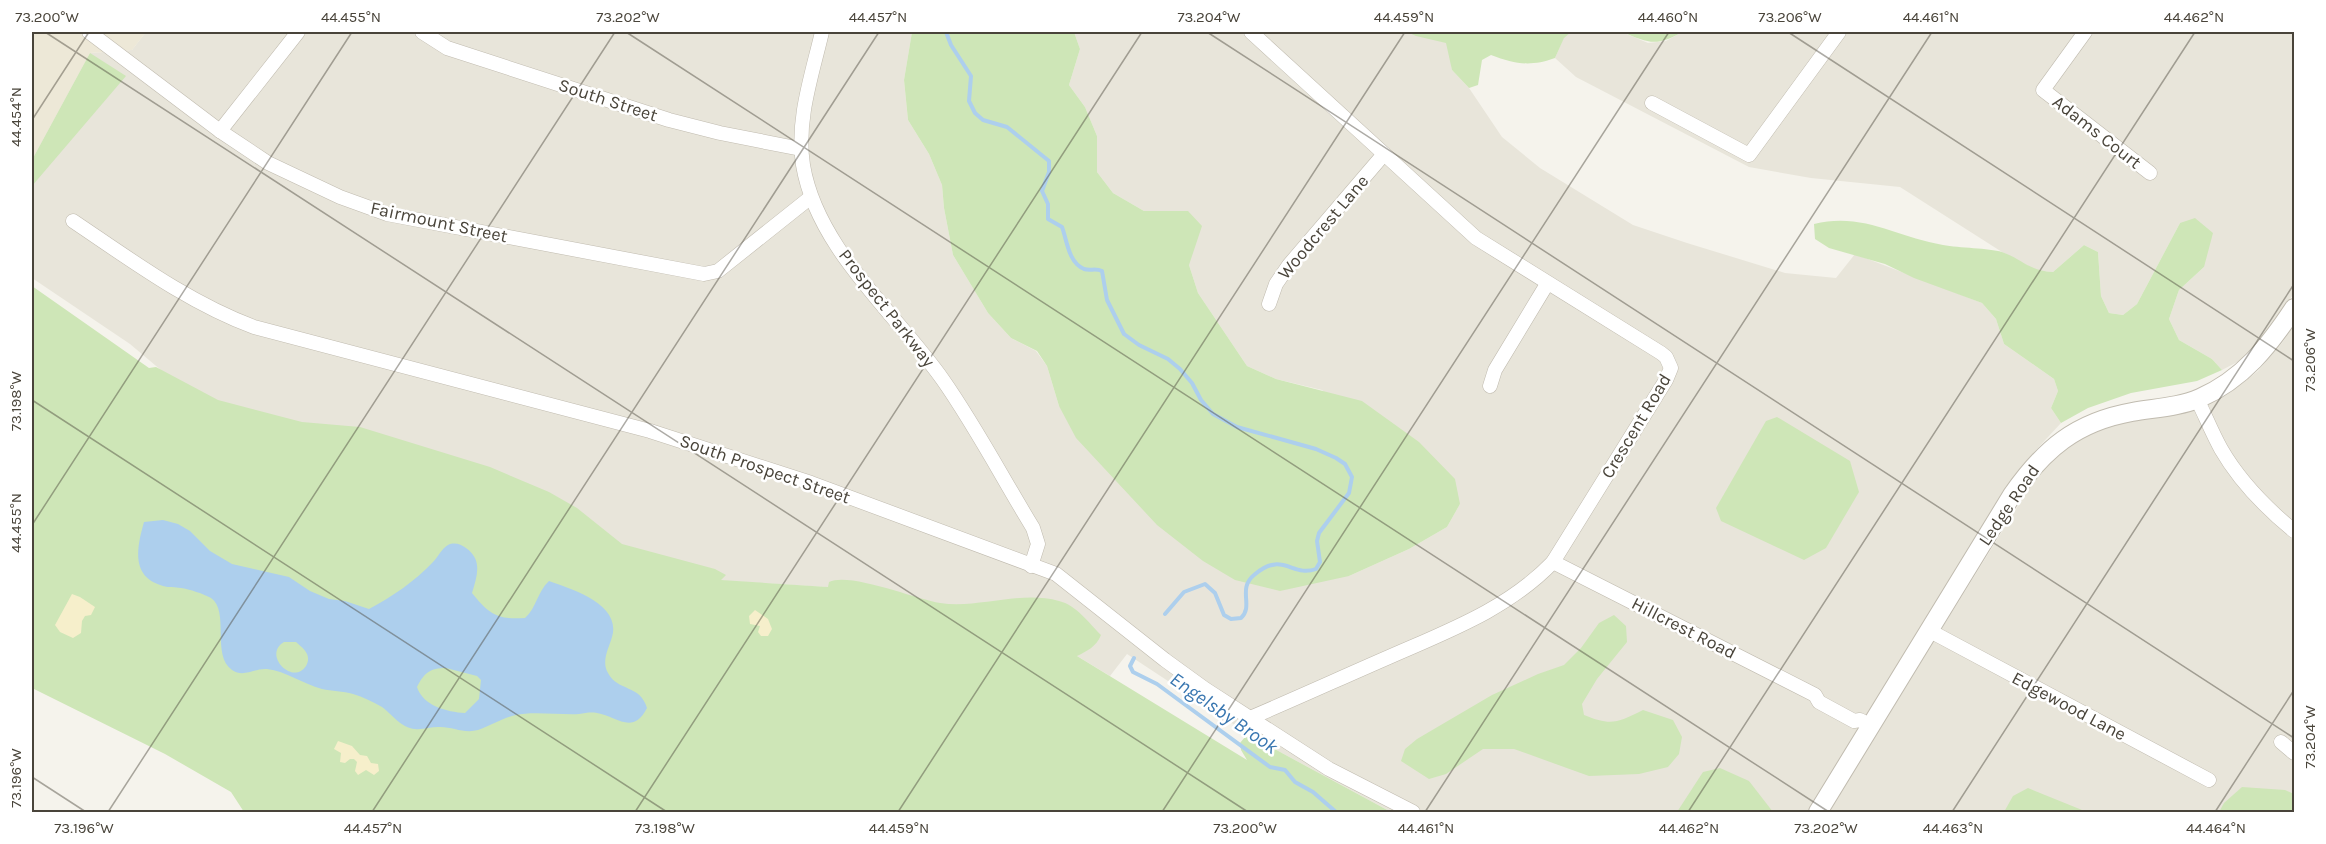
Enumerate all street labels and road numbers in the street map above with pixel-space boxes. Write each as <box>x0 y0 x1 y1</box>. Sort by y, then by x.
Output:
street label: South Street <box>556 74 661 126</box>
street label: Adams Court <box>2048 91 2146 174</box>
street label: Woodcrest Lane <box>1273 170 1373 284</box>
street label: Fairmount Street <box>368 197 510 247</box>
street label: Prospect Parkway <box>834 245 940 372</box>
street label: Crescent Road <box>1596 370 1676 482</box>
street label: South Prospect Street <box>677 429 853 509</box>
street label: Ledge Road <box>1974 460 2044 550</box>
street label: Hillcrest Road <box>1628 592 1740 664</box>
street label: Edgewood Lane <box>2008 667 2130 745</box>

